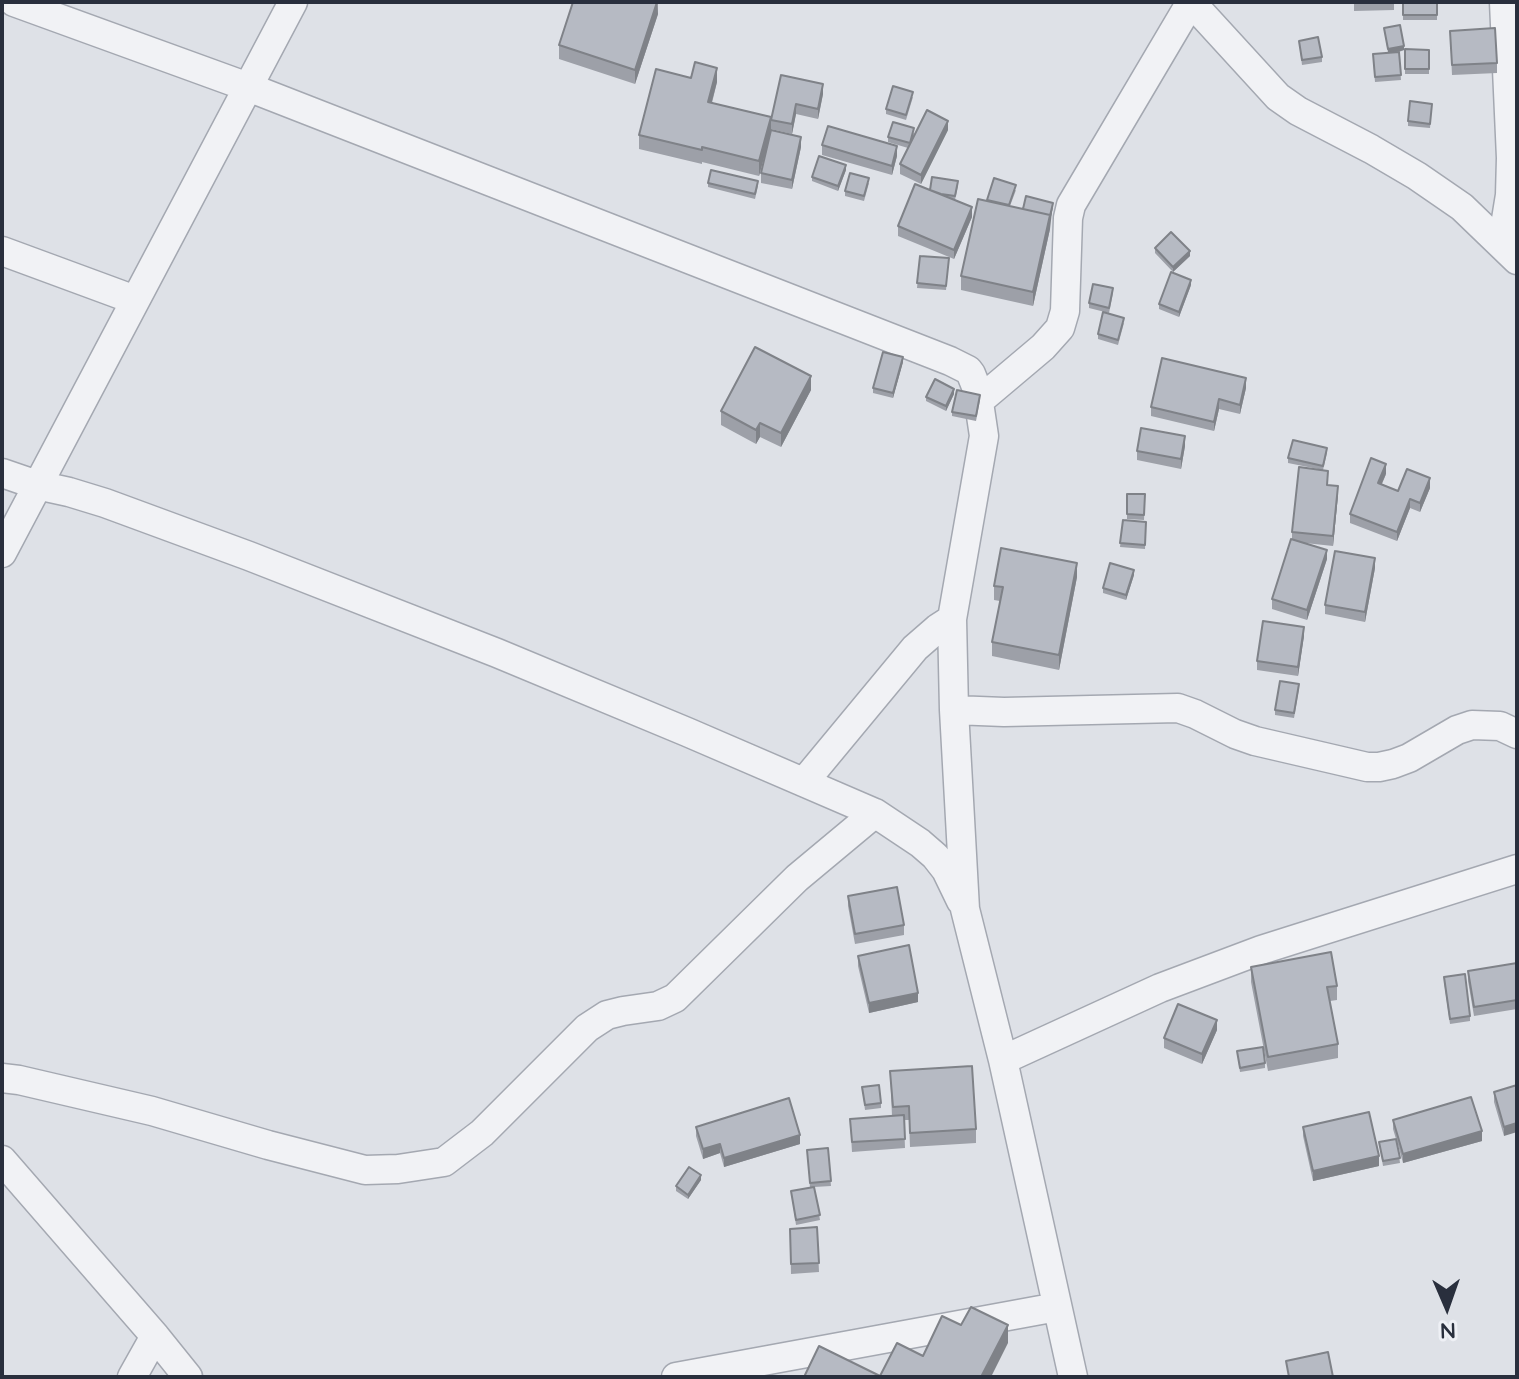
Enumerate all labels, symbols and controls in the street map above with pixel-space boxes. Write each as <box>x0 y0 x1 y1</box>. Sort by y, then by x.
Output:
north arrow <box>1407 1267 1487 1347</box>
text: N <box>1439 1317 1456 1345</box>

